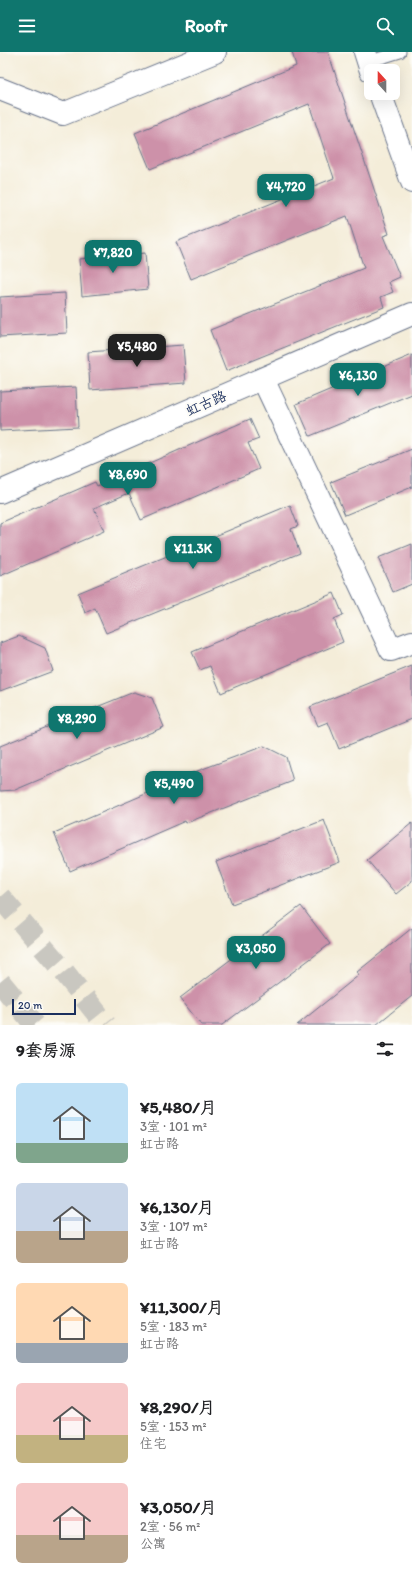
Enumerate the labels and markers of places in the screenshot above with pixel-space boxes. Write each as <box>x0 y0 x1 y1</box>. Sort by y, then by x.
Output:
pin: ¥4,720 <box>253 174 319 208</box>
pin: ¥7,820 <box>80 240 146 274</box>
pin: ¥5,480 <box>104 334 170 368</box>
pin: ¥6,130 <box>325 363 391 397</box>
pin: ¥8,690 <box>95 462 161 496</box>
pin: ¥11.3K <box>160 536 226 570</box>
pin: ¥8,290 <box>44 706 110 740</box>
pin: ¥5,490 <box>141 771 207 805</box>
pin: ¥3,050 <box>223 936 289 970</box>

